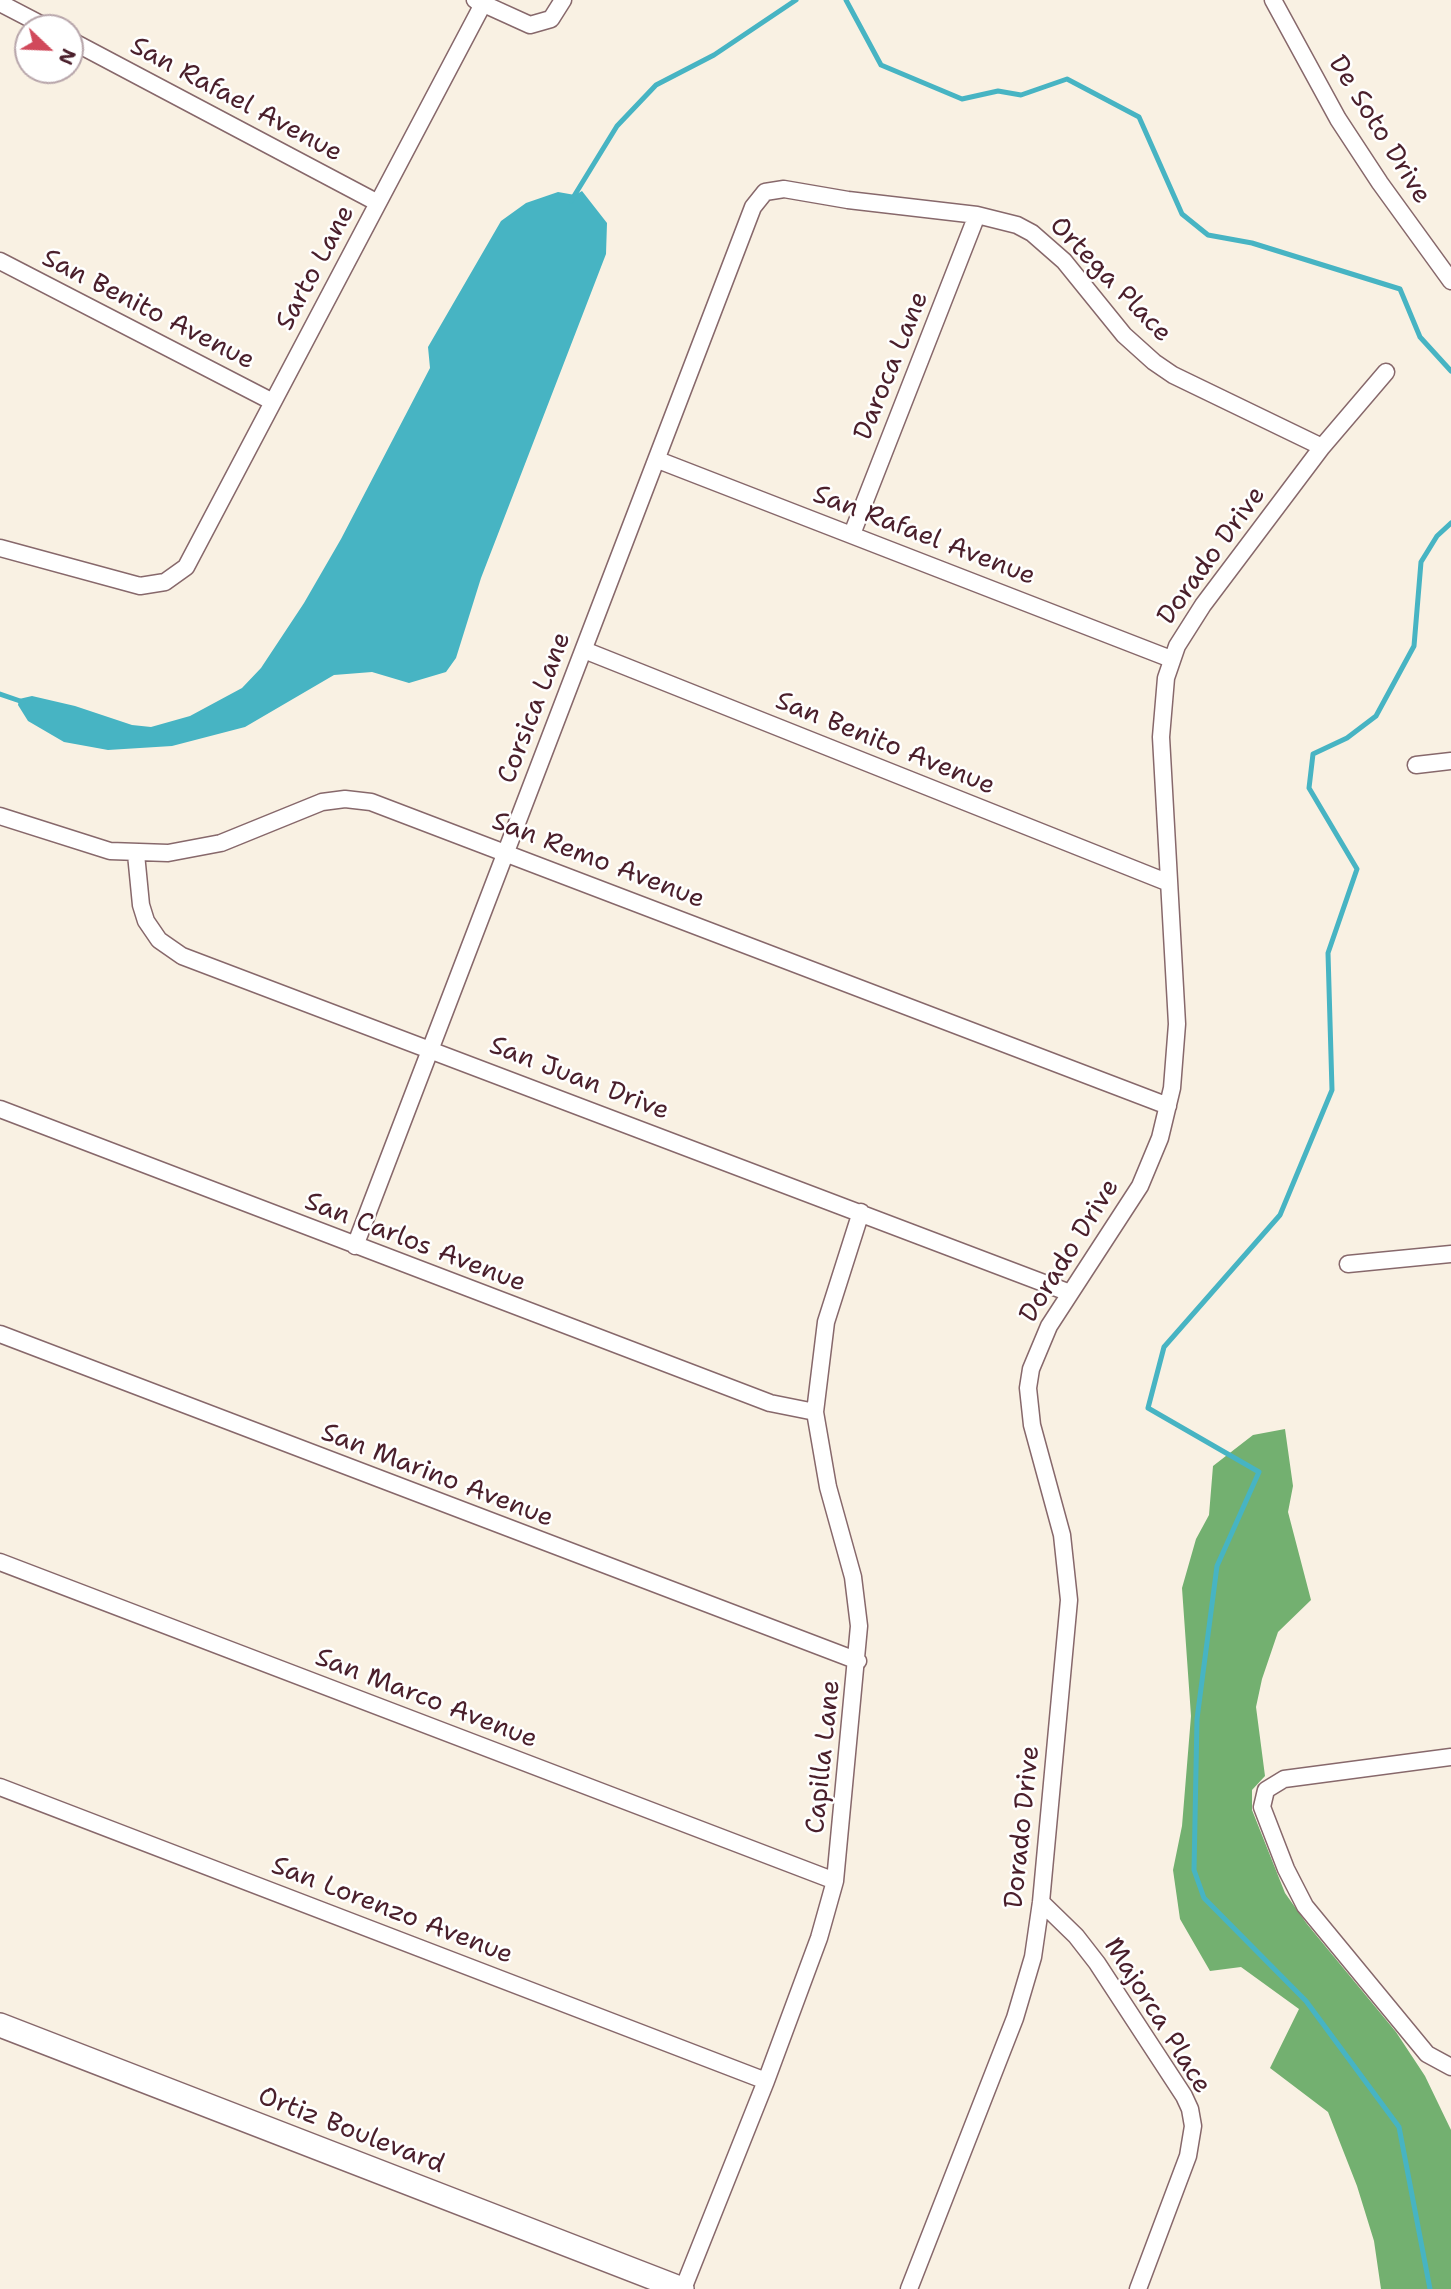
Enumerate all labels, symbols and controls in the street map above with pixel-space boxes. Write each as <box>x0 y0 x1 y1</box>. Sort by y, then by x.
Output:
north arrow <box>14 14 84 84</box>
street label: San Rafael Avenue <box>125 31 347 169</box>
text: N <box>53 45 81 68</box>
street label: De Soto Drive <box>1321 50 1437 210</box>
street label: Sarto Lane <box>270 200 362 336</box>
street label: Ortega Place <box>1042 211 1178 349</box>
street label: San Benito Avenue <box>37 243 259 377</box>
street label: Daroca Lane <box>848 287 936 445</box>
street label: San Rafael Avenue <box>808 479 1040 593</box>
street label: Dorado Drive <box>1151 481 1273 631</box>
street label: Corsica Lane <box>492 628 578 788</box>
street label: San Benito Avenue <box>771 686 999 802</box>
street label: San Remo Avenue <box>487 806 709 916</box>
street label: San Juan Drive <box>485 1030 673 1128</box>
street label: Dorado Drive <box>1013 1173 1127 1329</box>
street label: San Carlos Avenue <box>300 1186 530 1300</box>
street label: San Marino Avenue <box>316 1417 558 1535</box>
street label: San Marco Avenue <box>311 1642 541 1756</box>
street label: Capilla Lane <box>800 1679 848 1835</box>
street label: Dorado Drive <box>999 1744 1047 1910</box>
street label: San Lorenzo Avenue <box>267 1851 517 1971</box>
street label: Majorca Place <box>1097 1932 1217 2100</box>
street label: Ortiz Boulevard <box>253 2081 449 2181</box>

